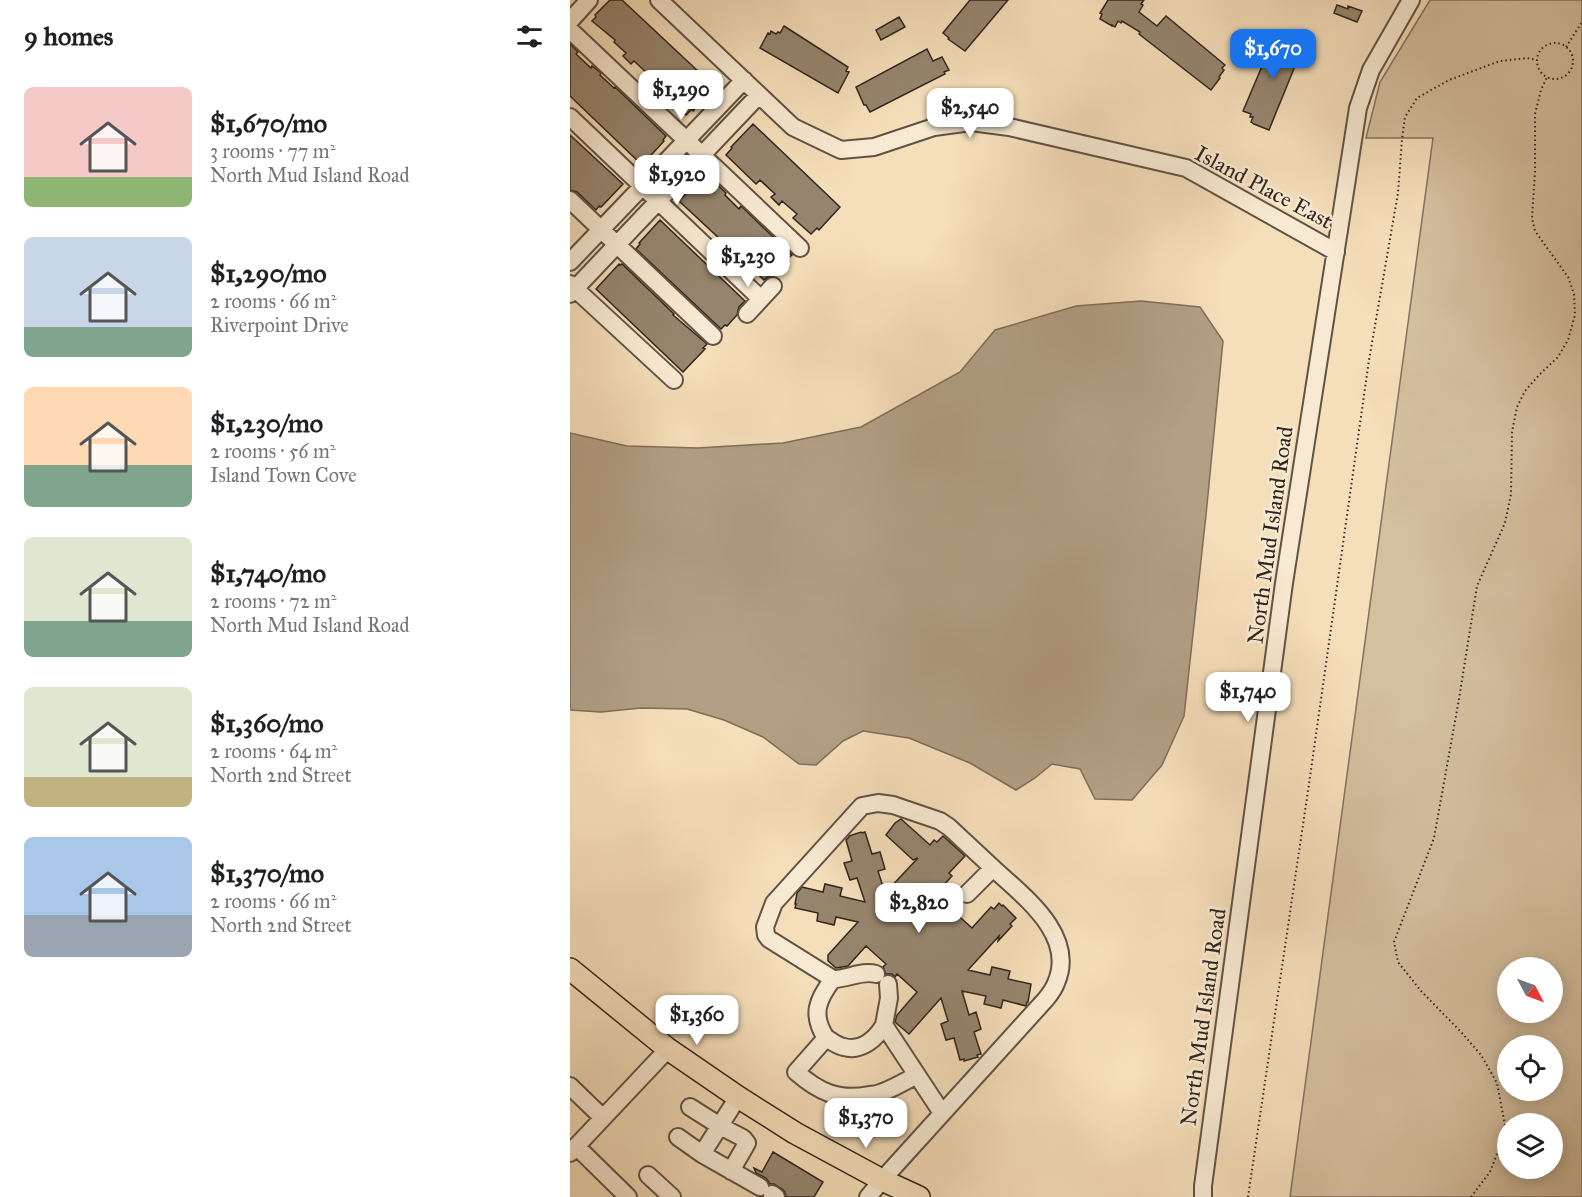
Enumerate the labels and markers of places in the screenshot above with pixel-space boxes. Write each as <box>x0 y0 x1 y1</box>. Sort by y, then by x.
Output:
pin: $1,670 <box>1224 29 1322 80</box>
pin: $1,290 <box>632 70 730 121</box>
pin: $2,540 <box>921 88 1019 139</box>
pin: $1,920 <box>628 155 726 206</box>
pin: $1,230 <box>699 237 797 288</box>
pin: $1,740 <box>1199 672 1297 723</box>
pin: $2,820 <box>870 883 968 934</box>
pin: $1,360 <box>648 995 746 1046</box>
pin: $1,370 <box>817 1098 915 1149</box>

